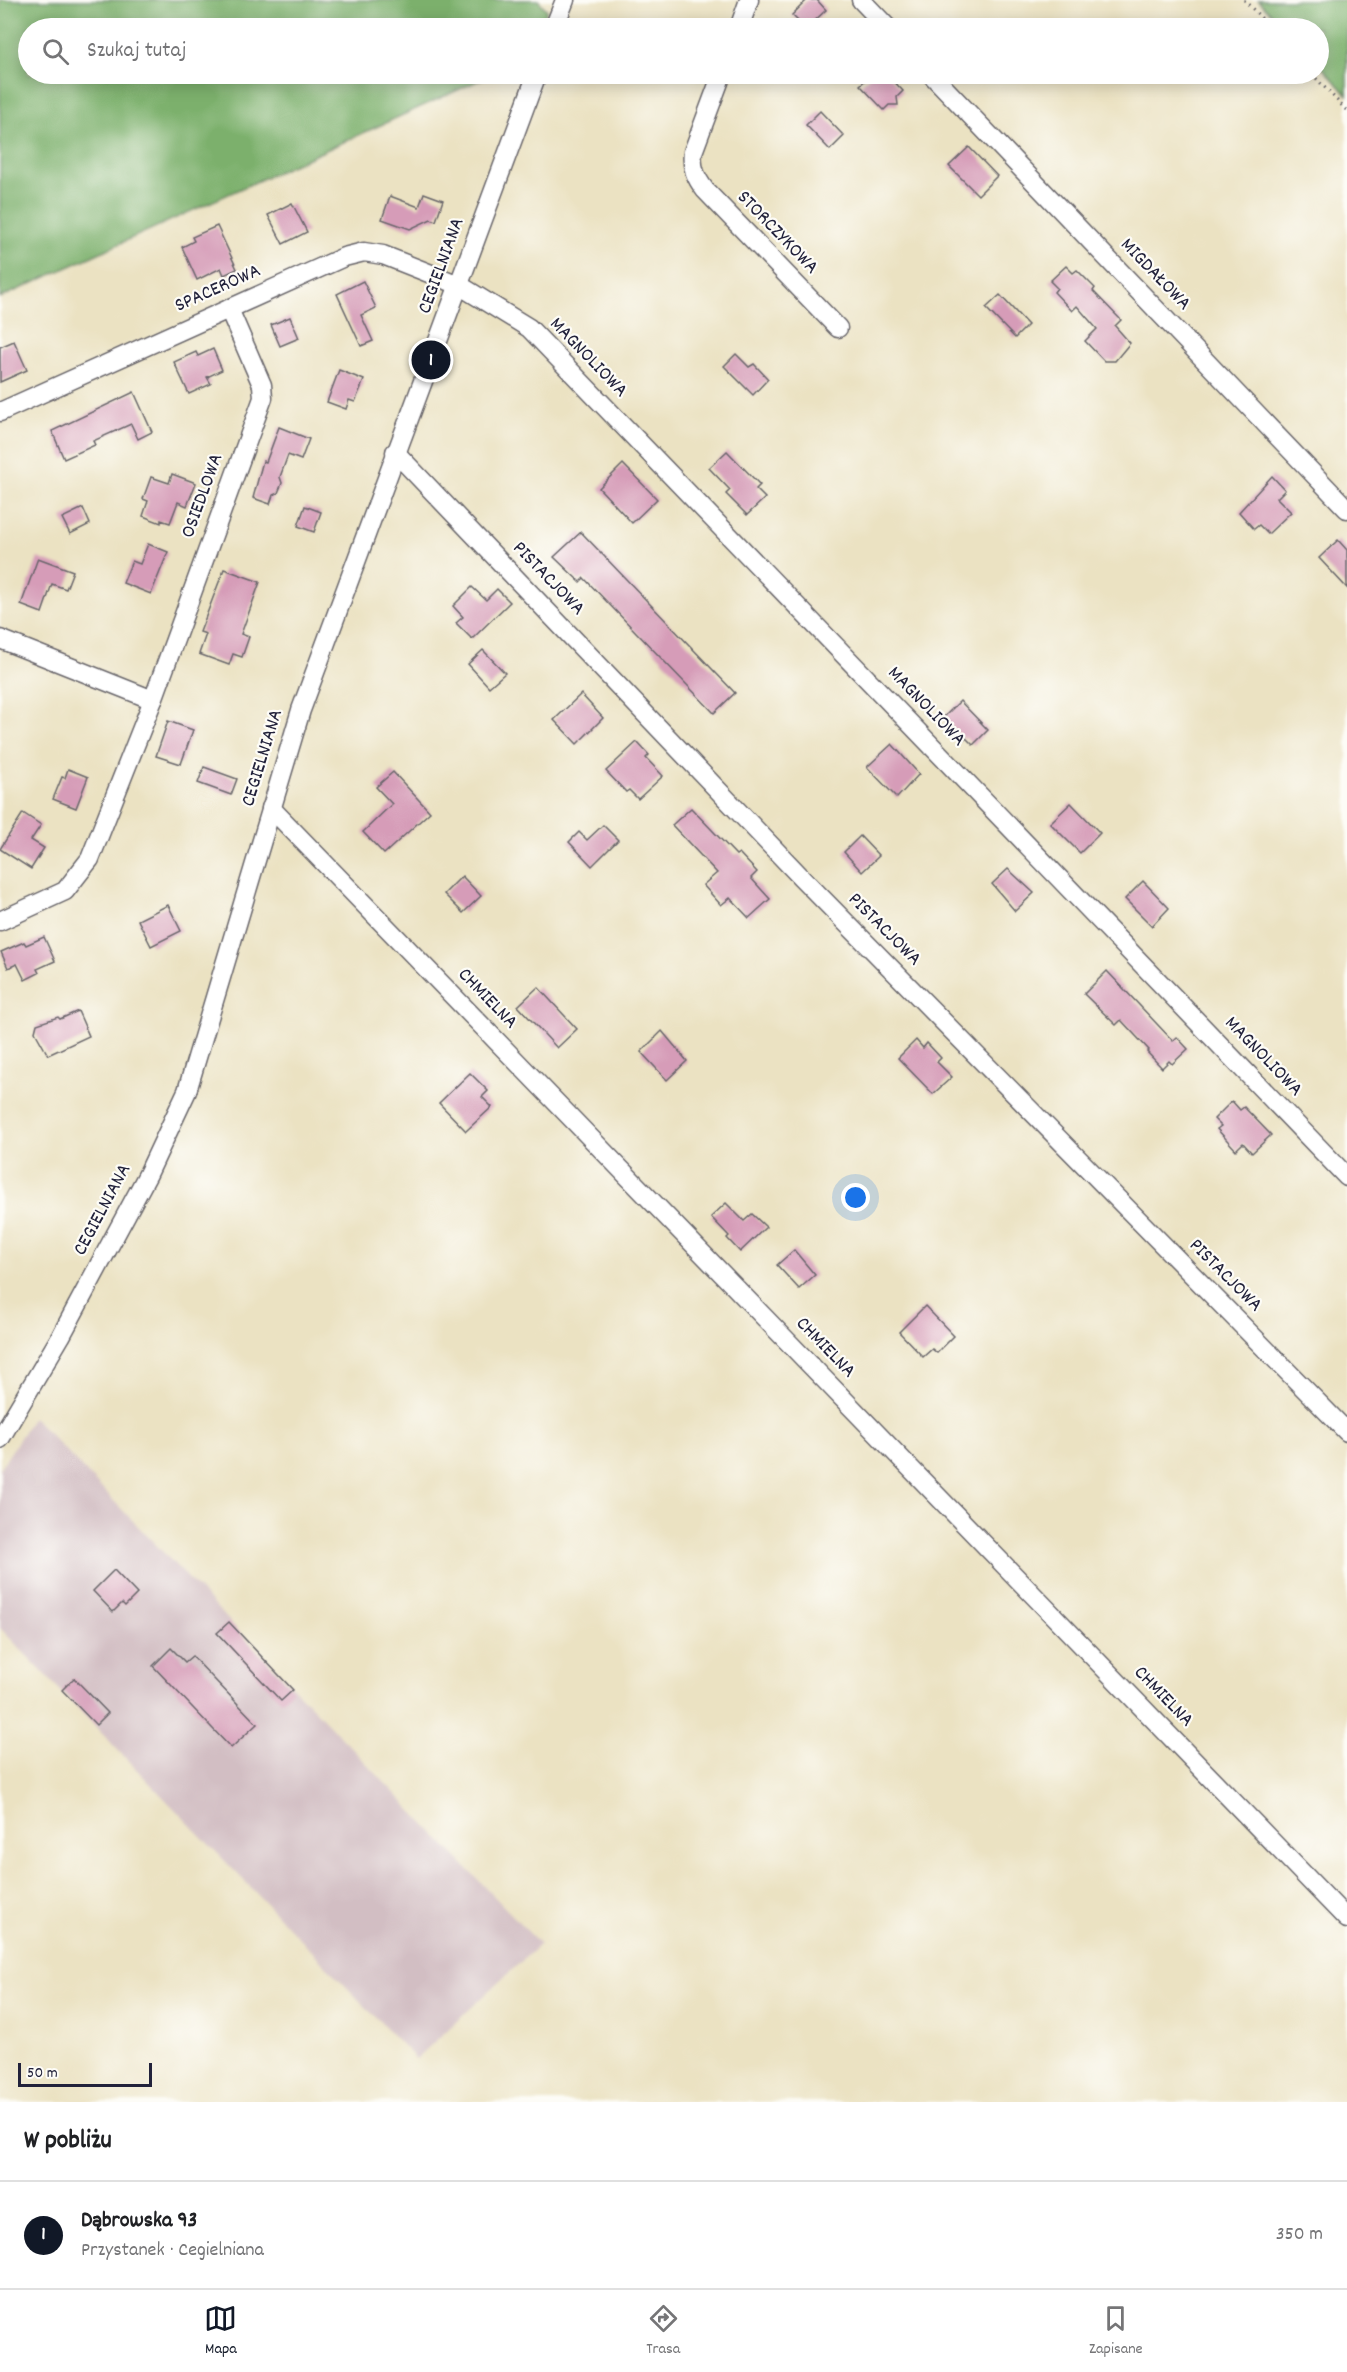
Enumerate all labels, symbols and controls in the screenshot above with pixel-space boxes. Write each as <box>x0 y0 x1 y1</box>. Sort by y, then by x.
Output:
search box <box>18 18 1329 84</box>
icon: search <box>39 35 72 68</box>
text: Szukaj tutaj <box>87 36 186 67</box>
street label: STORCZYKOWA <box>730 185 824 281</box>
street label: CEGIELNIANA <box>412 214 472 318</box>
street label: MIGDAŁOWA <box>1113 232 1197 318</box>
street label: SPACEROWA <box>171 258 266 320</box>
street label: MAGNOLIOWA <box>542 311 634 405</box>
pin: 1 <box>412 338 450 382</box>
street label: OSIEDLOWA <box>175 450 231 542</box>
street label: PISTACJOWA <box>505 535 591 623</box>
street label: MAGNOLIOWA <box>880 660 972 754</box>
street label: CEGIELNIANA <box>235 706 291 810</box>
street label: PISTACJOWA <box>841 887 927 973</box>
street label: CHMIELNA <box>450 962 524 1036</box>
street label: MAGNOLIOWA <box>1217 1010 1309 1104</box>
street label: CEGIELNIANA <box>67 1159 139 1261</box>
your location <box>841 1183 870 1212</box>
street label: PISTACJOWA <box>1182 1233 1268 1319</box>
street label: CHMIELNA <box>788 1311 862 1385</box>
street label: CHMIELNA <box>1126 1660 1200 1734</box>
scale bar <box>18 2060 152 2088</box>
text: 50 m <box>27 2062 58 2085</box>
text: W pobliżu <box>24 2123 112 2160</box>
text: Dąbrowska 93 <box>81 2206 197 2237</box>
text: 1 <box>41 2221 46 2249</box>
text: 350 m <box>1276 2221 1323 2249</box>
text: Przystanek · Cegielniana <box>81 2237 264 2265</box>
tab: Mapa <box>204 2302 237 2361</box>
tab: Trasa <box>646 2302 680 2361</box>
tab: Zapisane <box>1089 2302 1143 2361</box>

